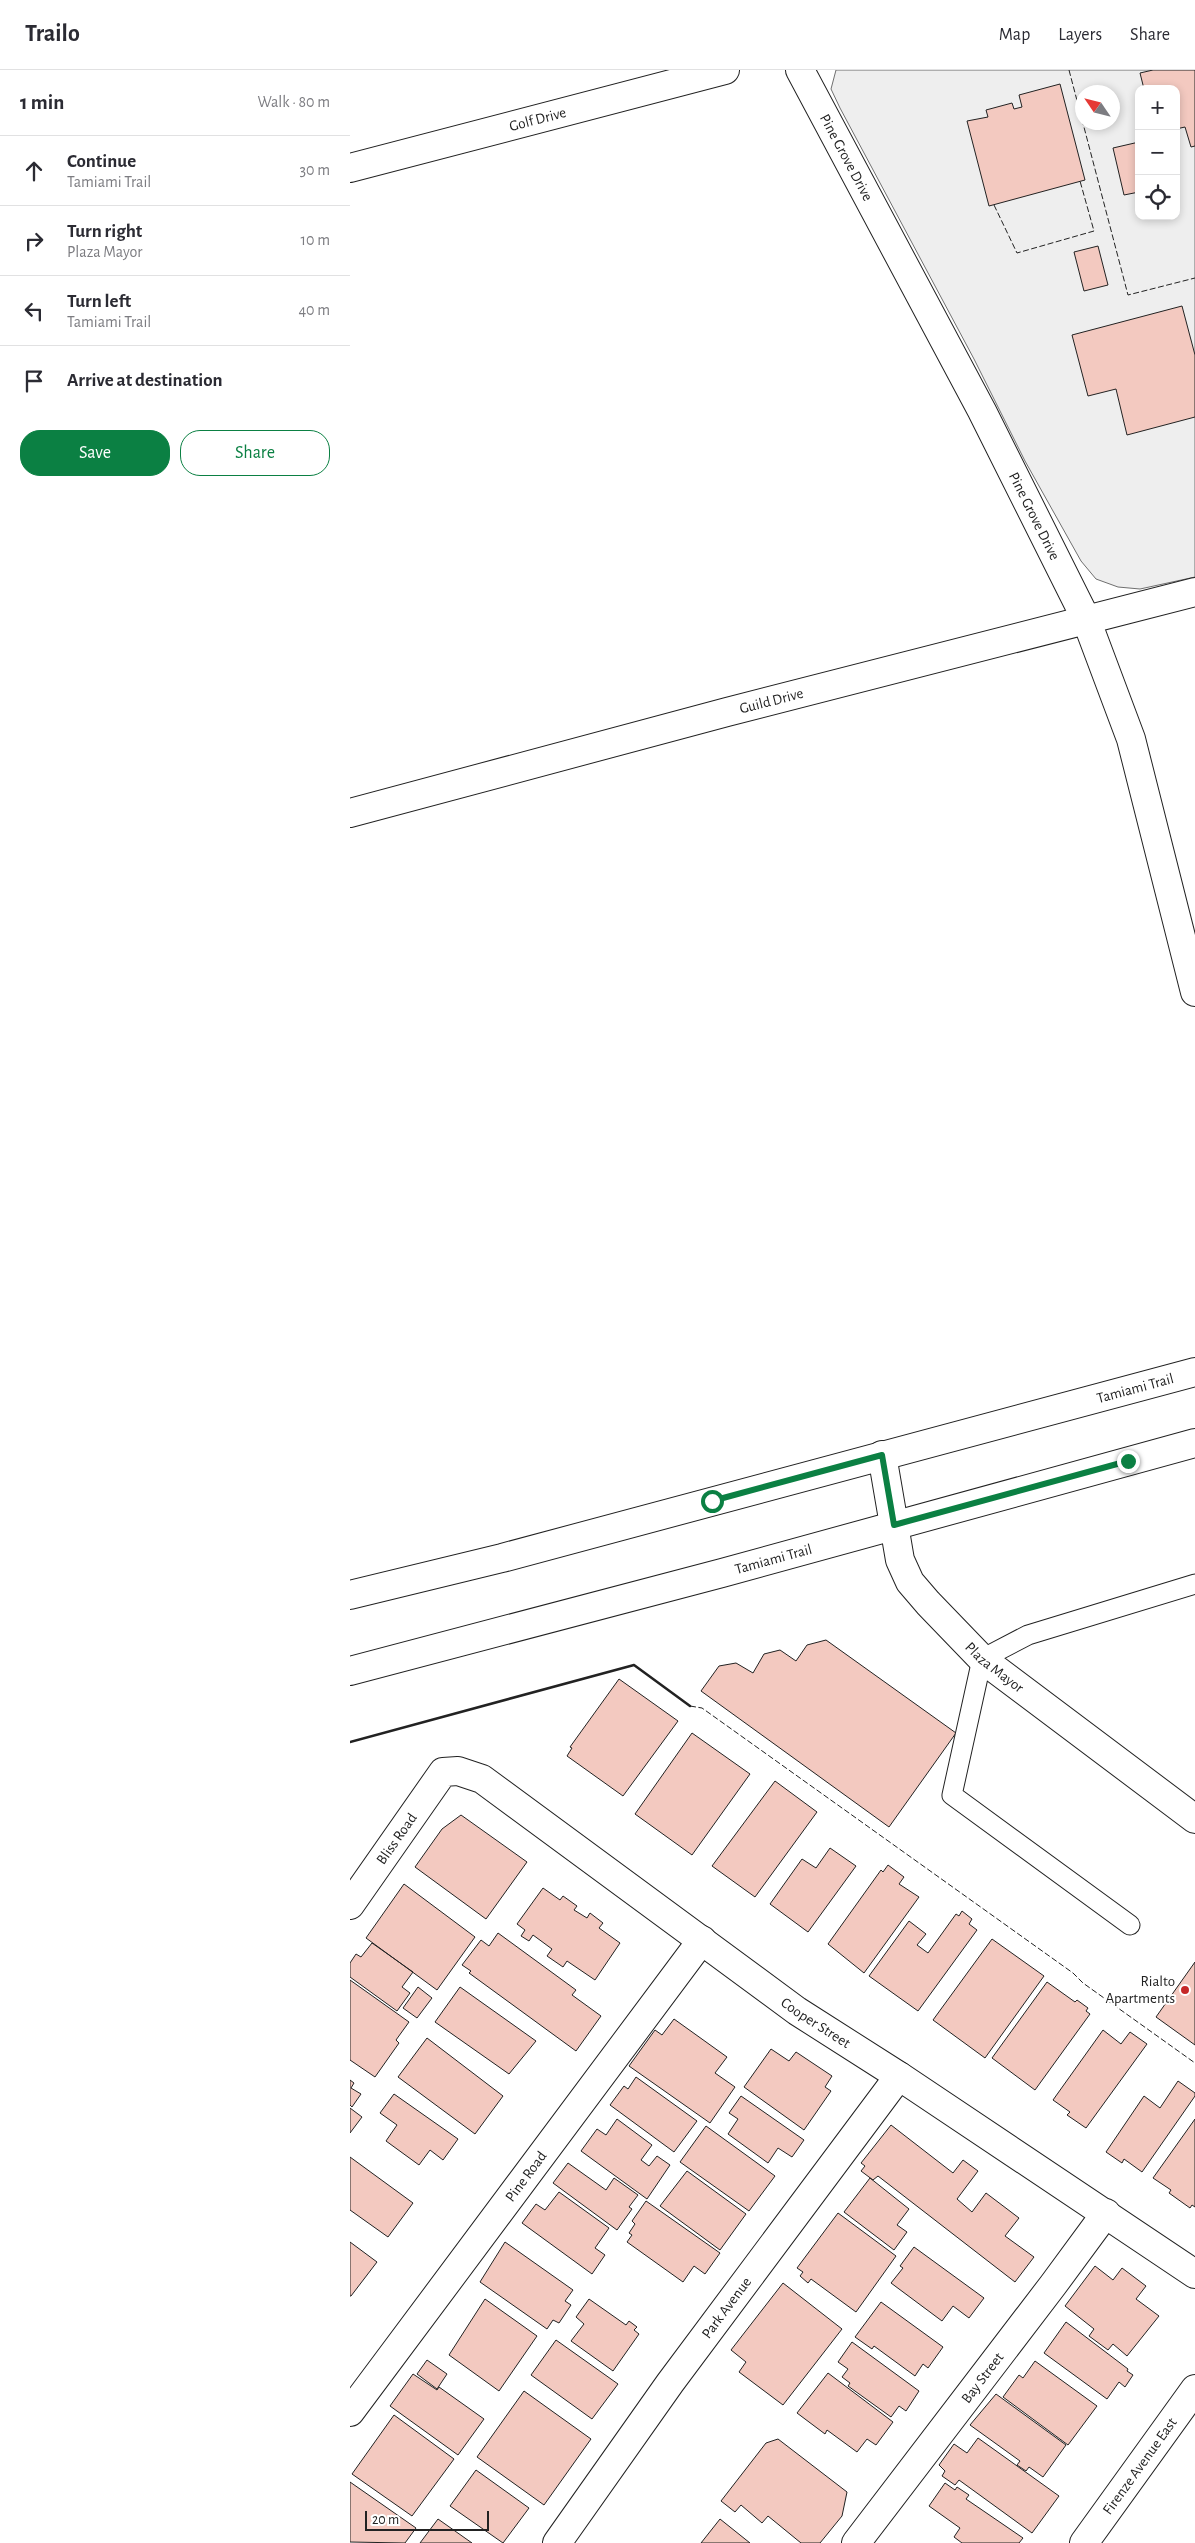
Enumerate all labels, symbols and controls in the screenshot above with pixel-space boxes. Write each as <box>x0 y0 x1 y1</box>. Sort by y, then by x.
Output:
text: Trailo <box>25 22 80 46</box>
text: Map <box>999 26 1030 44</box>
text: Layers <box>1058 26 1102 44</box>
text: Share <box>1130 26 1170 44</box>
north arrow <box>1075 85 1120 130</box>
map controls <box>1135 85 1180 220</box>
button: + <box>1135 85 1180 130</box>
text: 1 min <box>20 92 64 113</box>
text: Walk · 80 m <box>258 94 330 110</box>
street label: Golf Drive <box>508 104 568 134</box>
street label: Pine Grove Drive <box>817 111 876 203</box>
button: − <box>1135 130 1180 175</box>
text: Continue <box>67 152 136 171</box>
icon: ahead <box>20 157 48 185</box>
text: 30 m <box>300 162 330 178</box>
text: Tamiami Trail <box>67 174 151 190</box>
button: locate <box>1135 175 1180 220</box>
text: Turn right <box>67 222 142 241</box>
icon: right <box>20 227 48 255</box>
text: 10 m <box>301 232 330 248</box>
text: Plaza Mayor <box>67 244 142 260</box>
text: Turn left <box>67 292 131 311</box>
icon: left <box>20 297 48 325</box>
text: 40 m <box>298 302 330 318</box>
text: Tamiami Trail <box>67 314 151 330</box>
icon: arrive <box>20 367 48 395</box>
text: Arrive at destination <box>67 371 223 390</box>
button: Save <box>20 430 170 476</box>
button: Share <box>180 430 330 476</box>
street label: Pine Grove Drive <box>1006 470 1063 562</box>
street label: Guild Drive <box>738 685 805 716</box>
street label: Tamiami Trail <box>1095 1371 1175 1406</box>
route end <box>1117 1450 1140 1473</box>
route start <box>701 1490 724 1513</box>
street label: Tamiami Trail <box>733 1541 814 1577</box>
street label: Plaza Mayor <box>962 1639 1027 1695</box>
street label: Bliss Road <box>373 1810 420 1867</box>
place label: Rialto Apartments <box>1106 1974 1175 2006</box>
marker: Rialto Apartments <box>1179 1984 1191 1996</box>
street label: Cooper Street <box>778 1995 853 2051</box>
street label: Pine Road <box>502 2148 549 2204</box>
street label: Park Avenue <box>699 2274 754 2341</box>
street label: Bay Street <box>958 2349 1006 2406</box>
street label: Firenze Avenue East <box>1100 2415 1180 2517</box>
scale bar <box>365 2508 489 2531</box>
text: 20 m <box>372 2513 399 2527</box>

